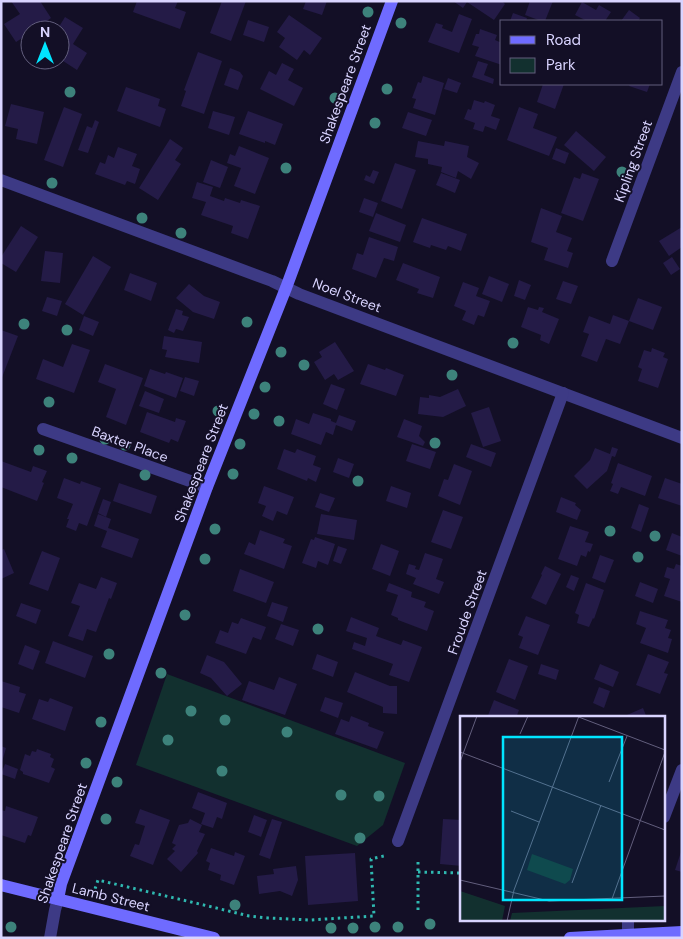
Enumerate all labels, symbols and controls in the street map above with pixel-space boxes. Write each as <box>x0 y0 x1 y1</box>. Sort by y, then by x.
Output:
north arrow <box>20 20 70 70</box>
legend <box>500 20 663 85</box>
street label: Shakespeare Street <box>315 22 375 146</box>
text: N <box>40 23 50 41</box>
text: Road <box>546 30 581 50</box>
text: Park <box>546 55 576 75</box>
street label: Kipling Street <box>610 118 656 204</box>
street label: Noel Street <box>310 274 384 316</box>
street label: Shakespeare Street <box>170 401 232 525</box>
street label: Baxter Place <box>89 422 171 466</box>
street label: Froude Street <box>443 567 491 657</box>
inset map <box>460 716 666 922</box>
street label: Shakespeare Street <box>33 781 91 905</box>
street label: Lamb Street <box>70 879 152 915</box>

